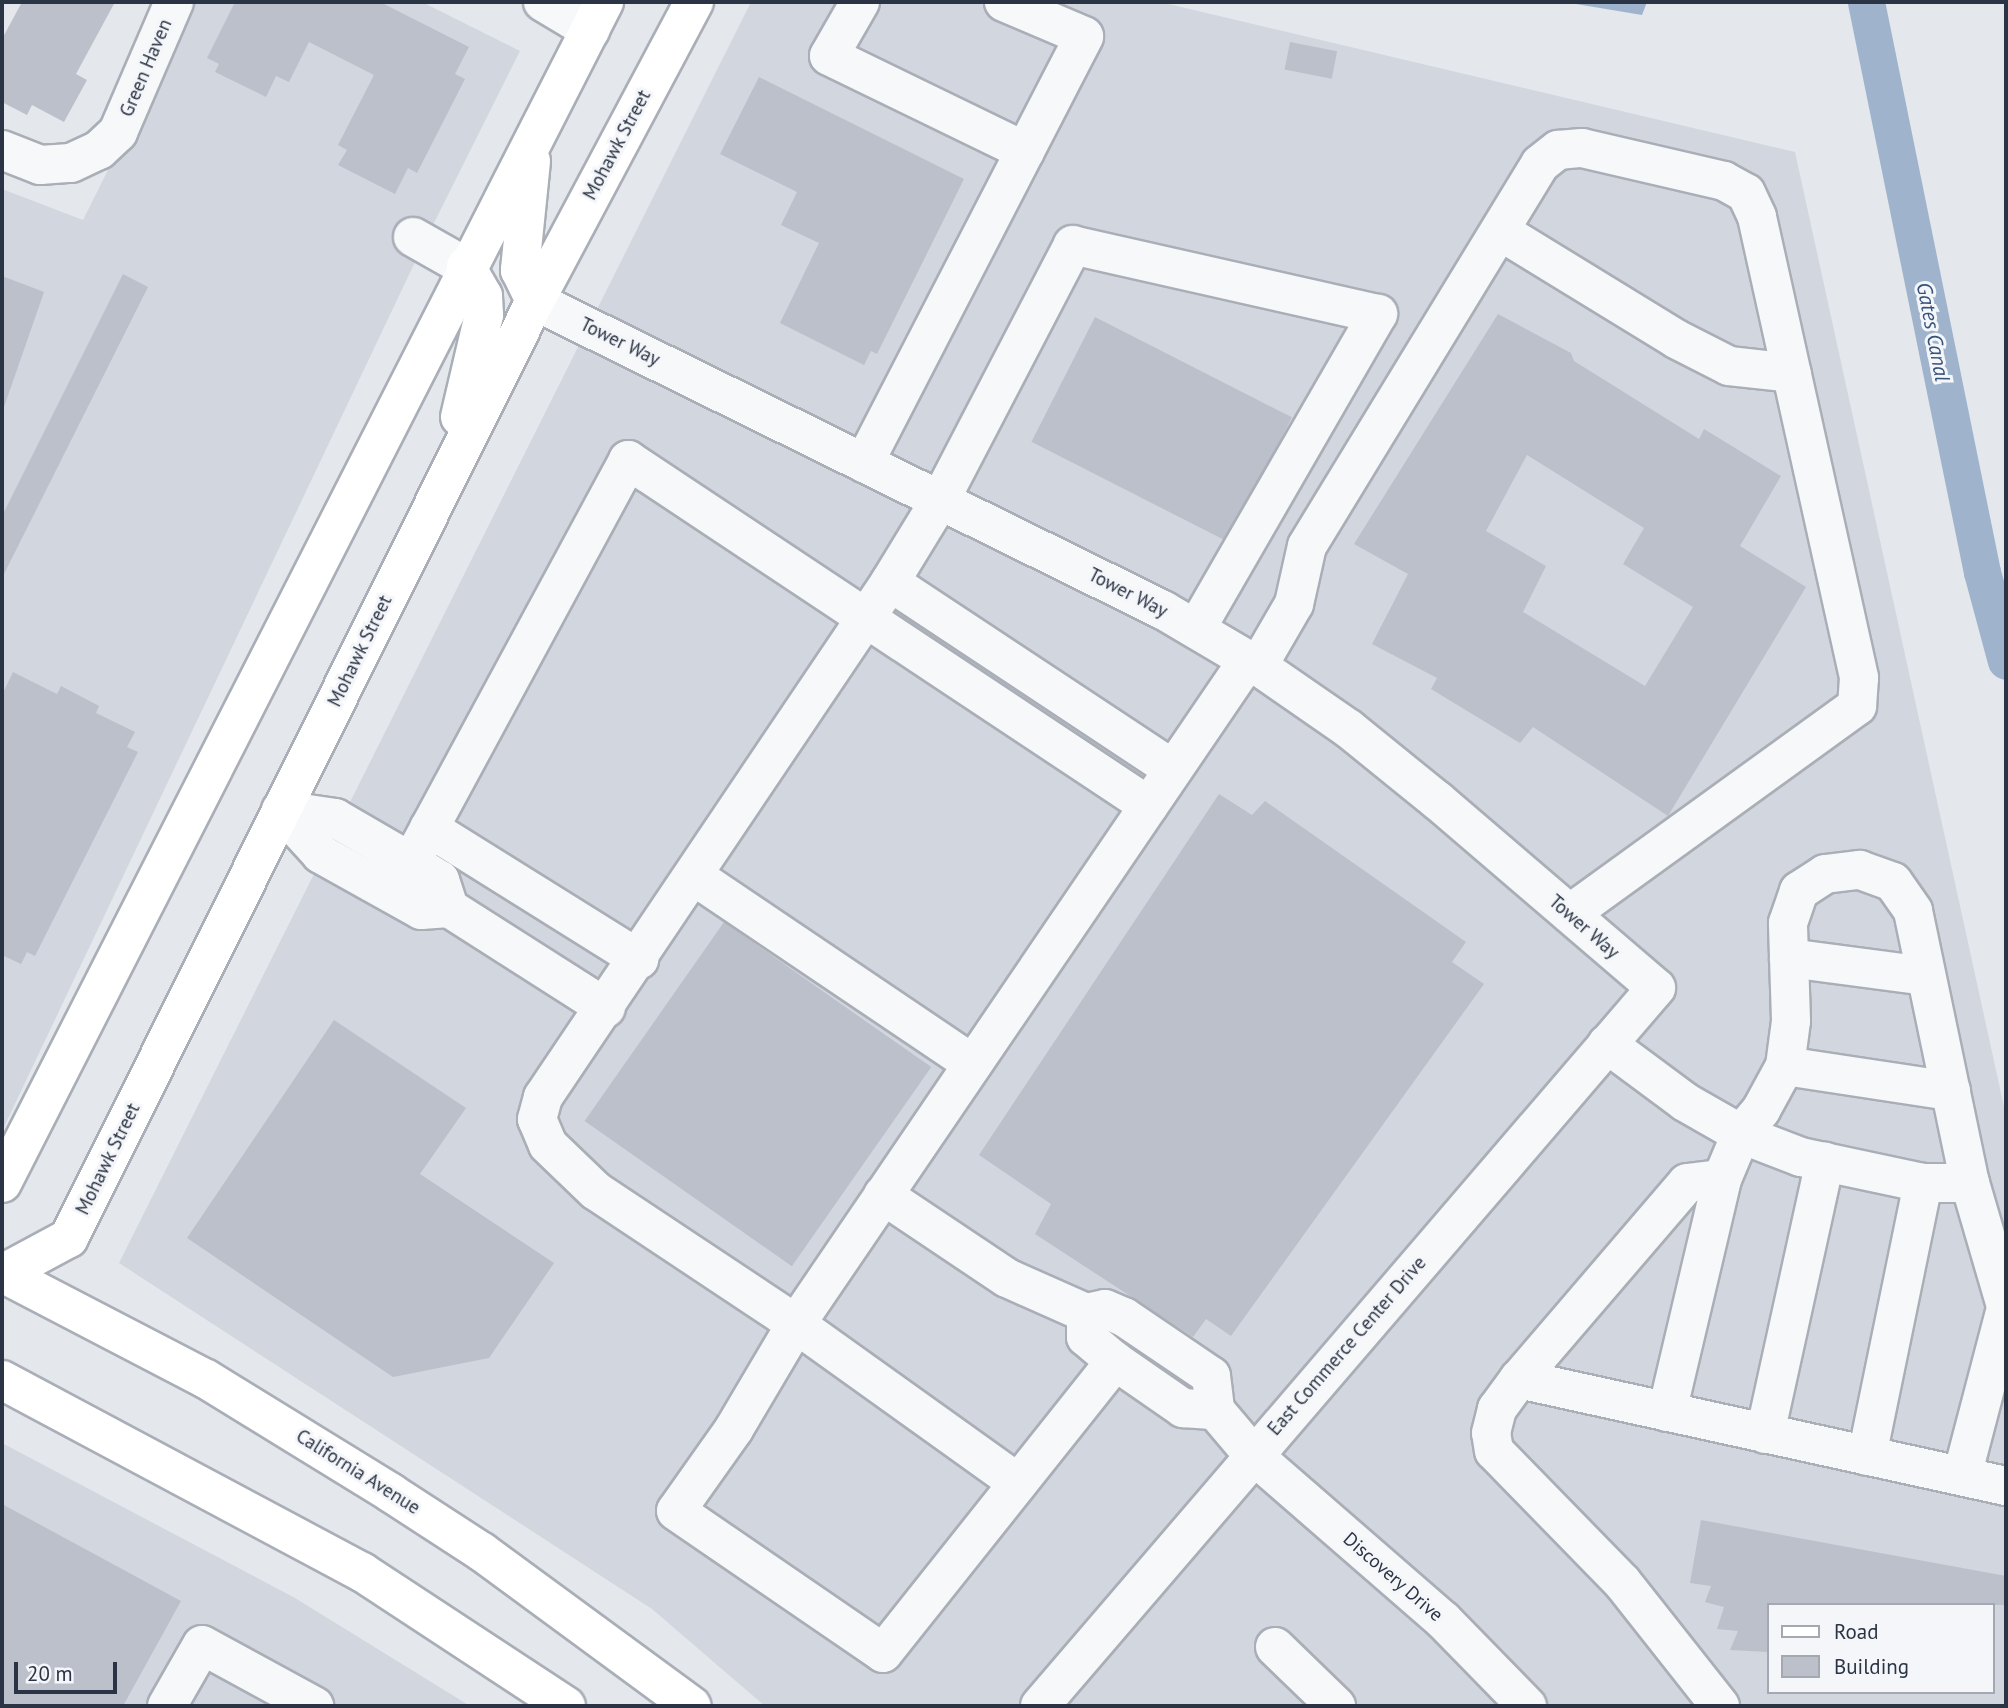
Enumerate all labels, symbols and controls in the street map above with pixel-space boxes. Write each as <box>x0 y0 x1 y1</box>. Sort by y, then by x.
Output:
street label: Green Haven <box>115 16 177 120</box>
street label: Mohawk Street <box>578 86 656 204</box>
water label: Gates Canal <box>1911 280 1955 384</box>
street label: Tower Way <box>576 313 664 371</box>
street label: Tower Way <box>1084 563 1172 623</box>
street label: Mohawk Street <box>323 591 397 711</box>
street label: Tower Way <box>1544 890 1624 964</box>
street label: Mohawk Street <box>71 1099 145 1219</box>
street label: East Commerce Center Drive <box>1263 1252 1431 1440</box>
street label: California Avenue <box>292 1425 424 1519</box>
street label: Discovery Drive <box>1338 1527 1448 1627</box>
legend <box>1766 1603 1994 1694</box>
text: Road <box>1834 1618 1878 1645</box>
scale bar <box>18 1648 121 1692</box>
text: Building <box>1834 1653 1909 1680</box>
text: 20 m <box>27 1660 73 1687</box>

